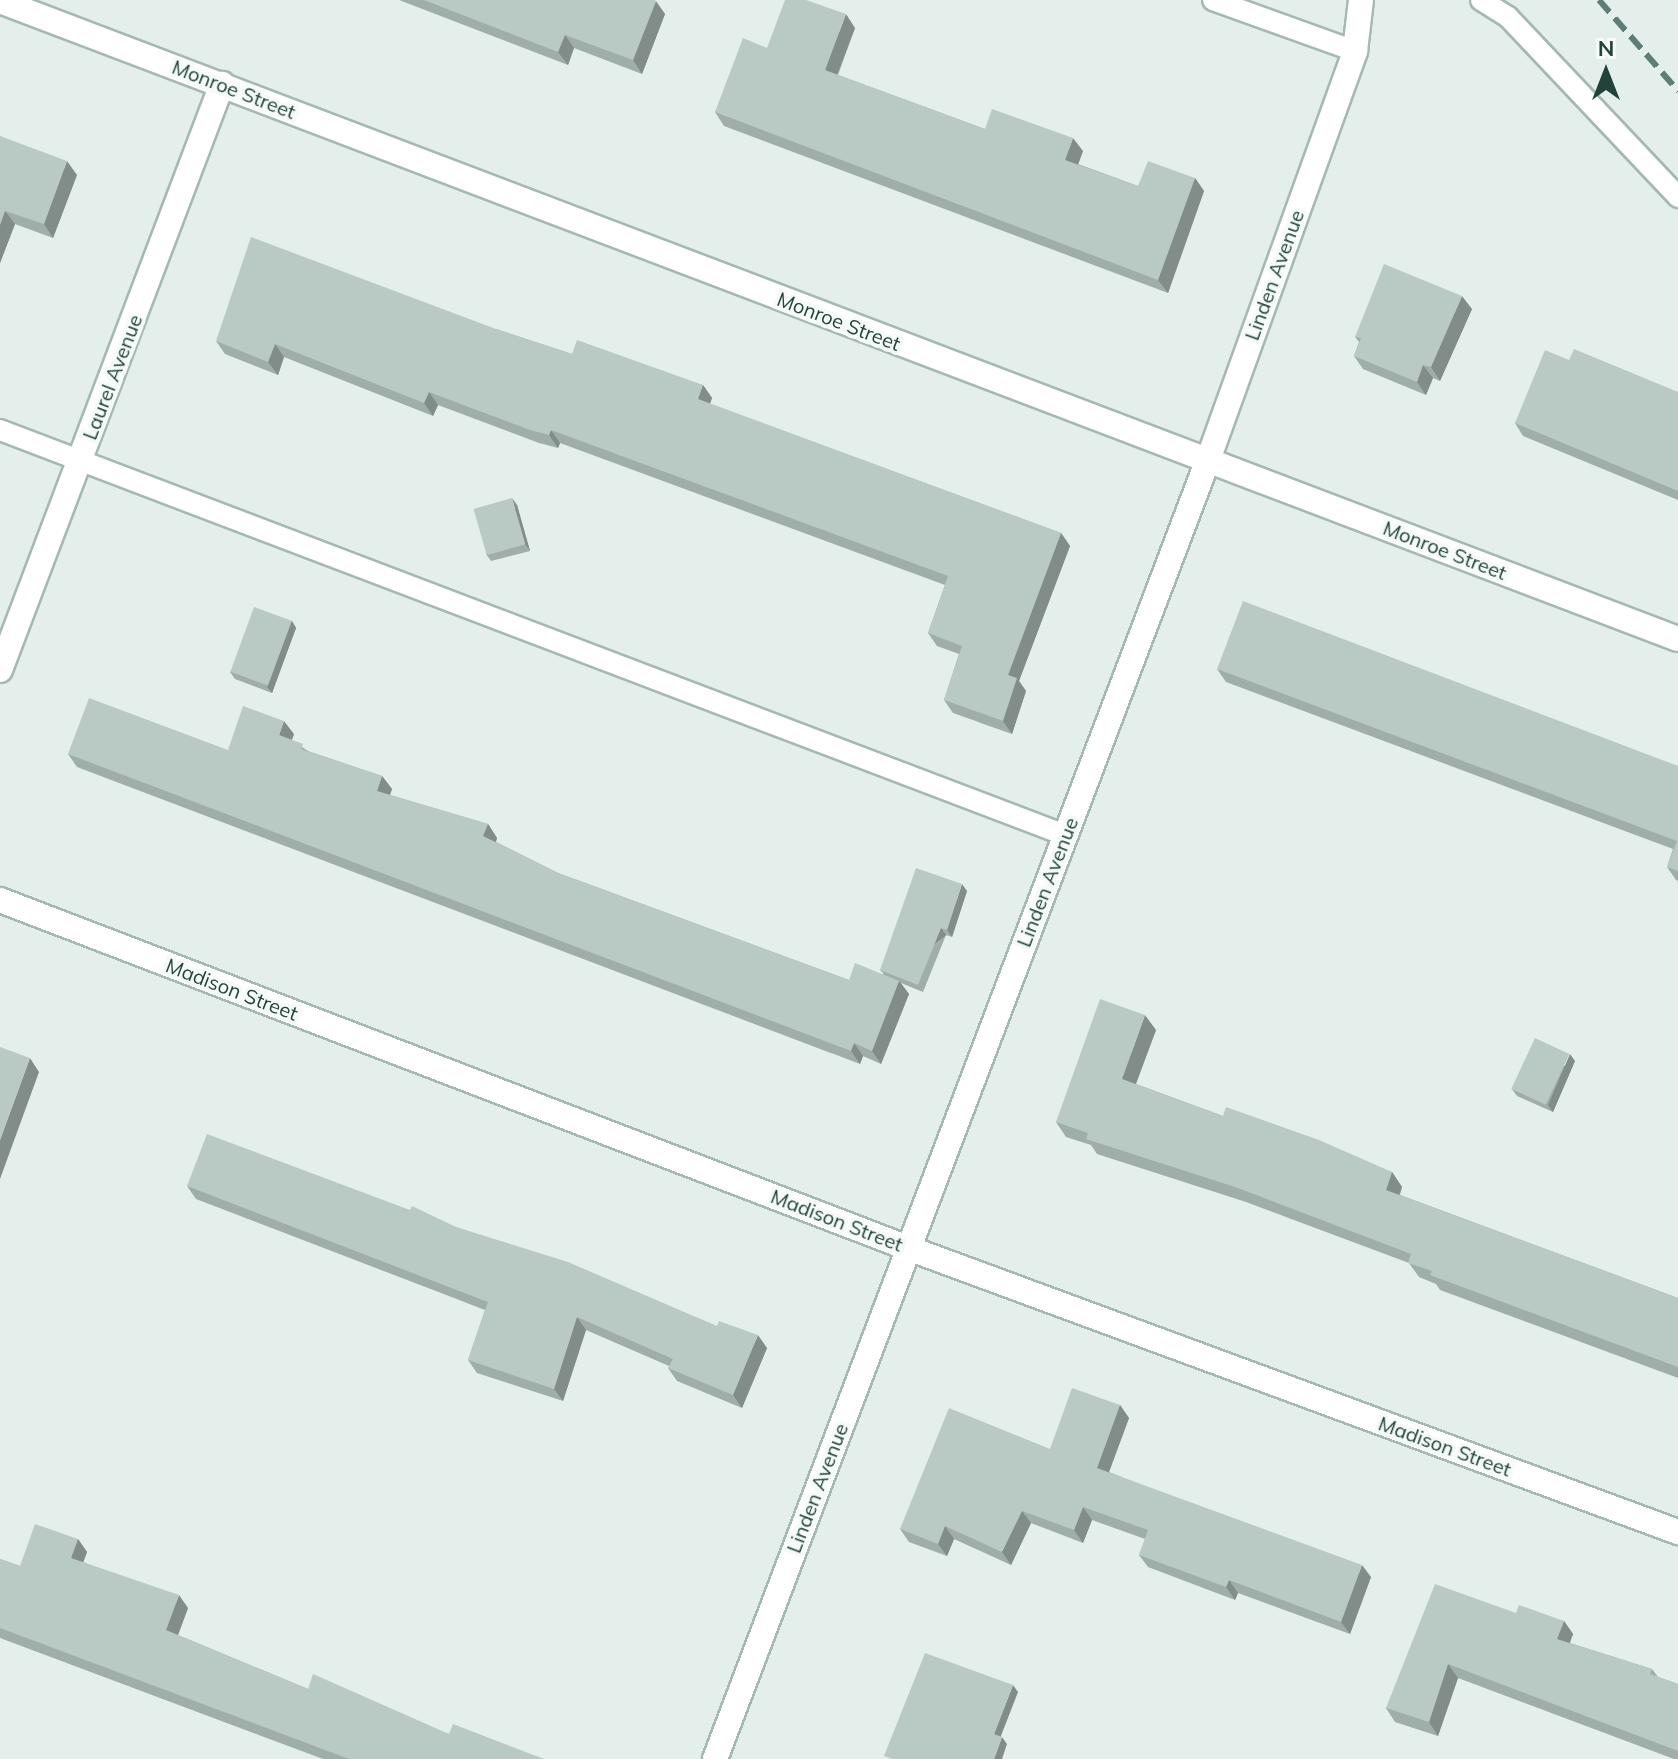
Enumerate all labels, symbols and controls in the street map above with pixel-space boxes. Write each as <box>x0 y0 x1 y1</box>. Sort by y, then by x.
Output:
north arrow <box>1566 32 1646 112</box>
text: N <box>1598 34 1614 62</box>
street label: Monroe Street <box>169 54 299 124</box>
street label: Linden Avenue <box>1239 207 1309 343</box>
street label: Monroe Street <box>774 286 904 356</box>
street label: Laurel Avenue <box>77 311 147 443</box>
street label: Monroe Street <box>1380 515 1510 585</box>
street label: Linden Avenue <box>1011 814 1083 950</box>
street label: Madison Street <box>163 953 301 1025</box>
street label: Madison Street <box>768 1184 906 1256</box>
street label: Madison Street <box>1375 1411 1515 1481</box>
street label: Linden Avenue <box>781 1420 853 1556</box>

